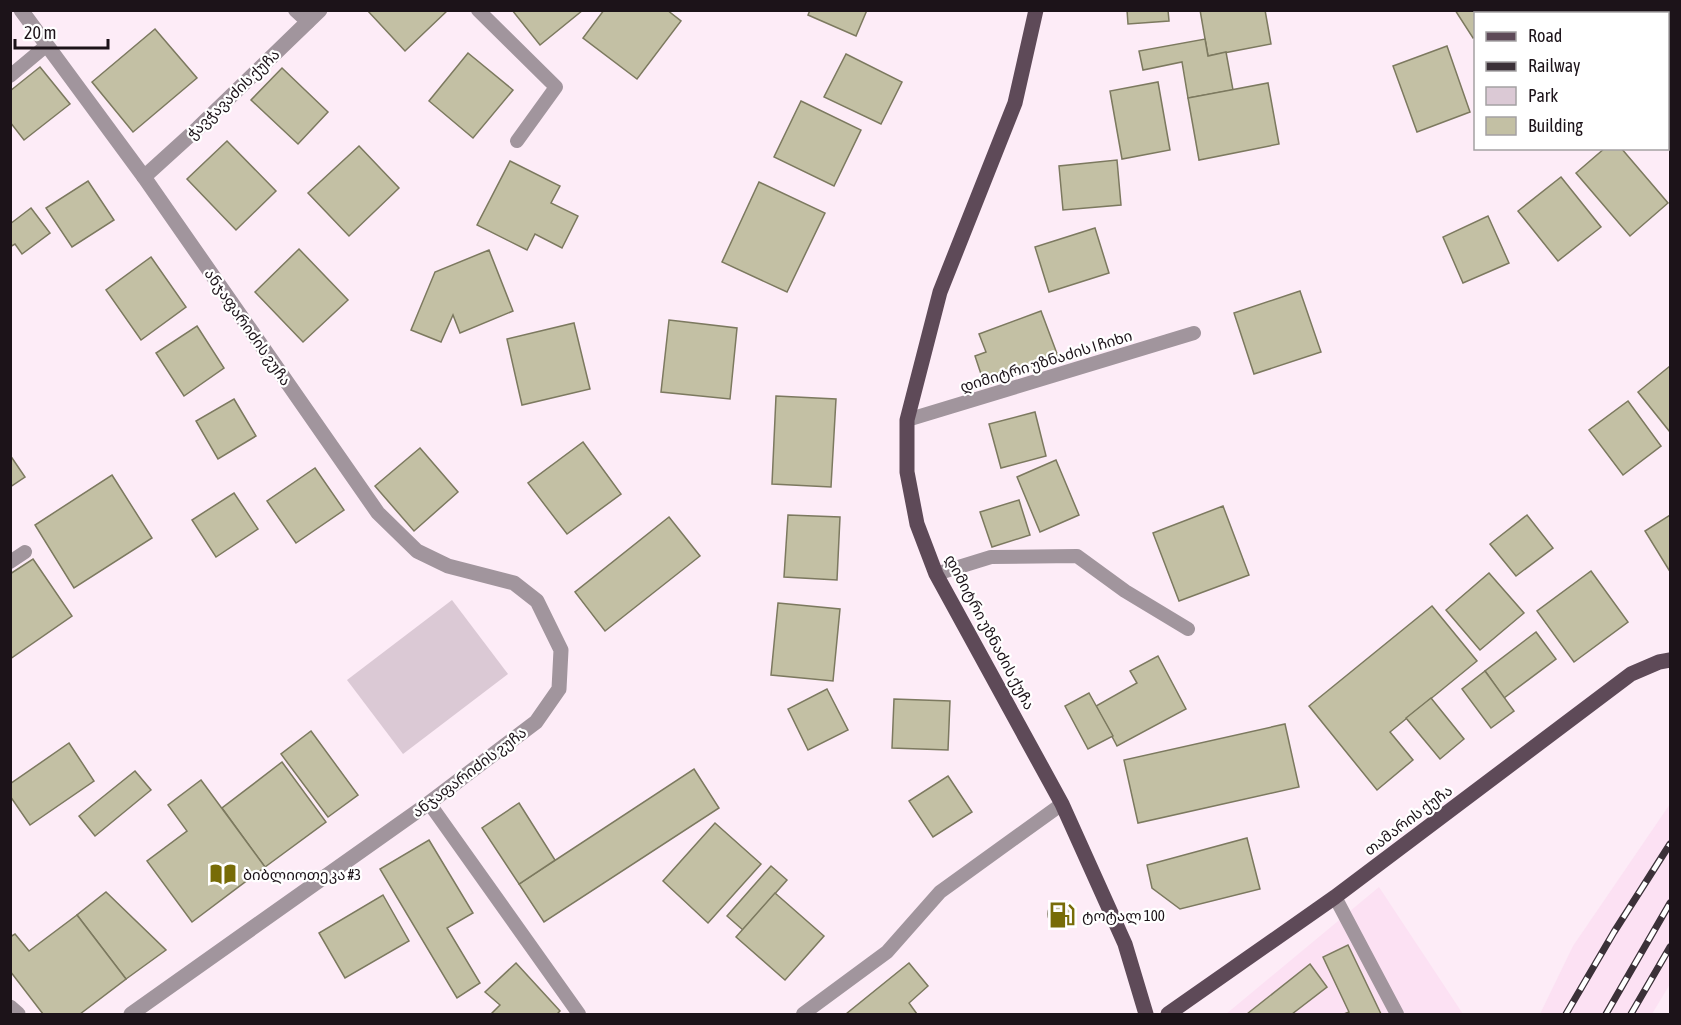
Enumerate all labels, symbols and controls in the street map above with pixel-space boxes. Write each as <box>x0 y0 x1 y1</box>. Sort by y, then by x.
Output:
scale bar <box>15 12 108 50</box>
legend <box>1474 12 1669 150</box>
text: 20 m <box>24 22 56 43</box>
text: Road <box>1528 25 1562 46</box>
street label: ჭავჭავაძის ქუჩა <box>183 45 284 143</box>
text: Railway <box>1528 55 1580 76</box>
text: Park <box>1528 85 1558 106</box>
text: Building <box>1528 115 1583 136</box>
street label: ანჯაფარიძის ჷუჩა <box>200 265 295 389</box>
street label: დიმიტრი უზნაძის I ჩიხი <box>958 327 1134 396</box>
street label: დიმიტრი უზნაძის ქუჩა <box>941 552 1038 713</box>
street label: ანჯაფარიძის ჷუჩა <box>408 723 530 821</box>
street label: თამარის ქუჩა <box>1361 781 1456 859</box>
library icon: ბიბლიოთეკა #3 <box>208 859 238 889</box>
place label: ბიბლიოთეკა #3 <box>243 866 361 884</box>
fuel station icon: ტოტალ 100 <box>1047 900 1077 930</box>
place label: ტოტალ 100 <box>1082 907 1165 925</box>

